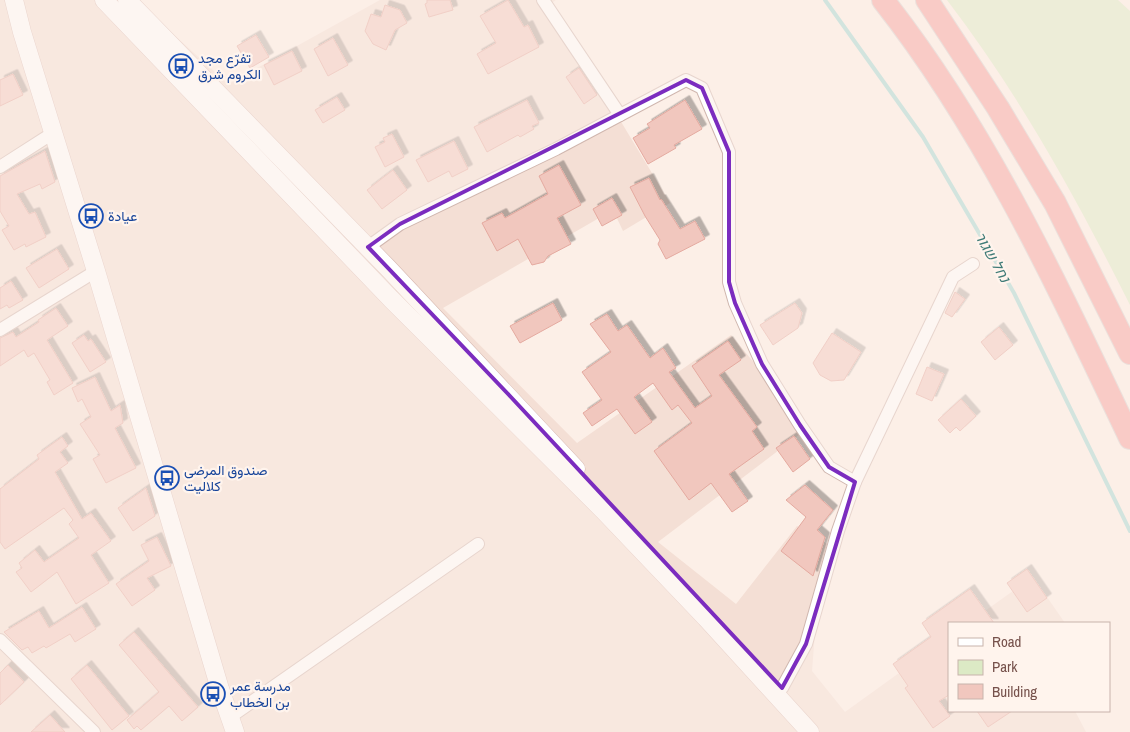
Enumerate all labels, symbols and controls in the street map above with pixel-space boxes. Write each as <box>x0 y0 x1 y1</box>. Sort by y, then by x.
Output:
place label: تفرّع مجد الكروم شرق <box>198 49 261 83</box>
bus stop icon: تفرّع مجد الكروم شرق <box>168 53 194 79</box>
bus stop icon: عيادة <box>78 203 104 229</box>
place label: عيادة <box>108 207 137 225</box>
water label: נחל שגור <box>970 228 1017 287</box>
place label: صندوق المرضى كلاليت <box>184 461 268 495</box>
bus stop icon: صندوق المرضى كلاليت <box>154 465 180 491</box>
legend <box>948 622 1110 712</box>
text: Road <box>992 631 1021 652</box>
text: Park <box>992 656 1018 677</box>
place label: مدرسة عمر بن الخطاب <box>229 677 291 711</box>
bus stop icon: مدرسة عمر بن الخطاب <box>200 681 226 707</box>
text: Building <box>992 681 1037 702</box>

